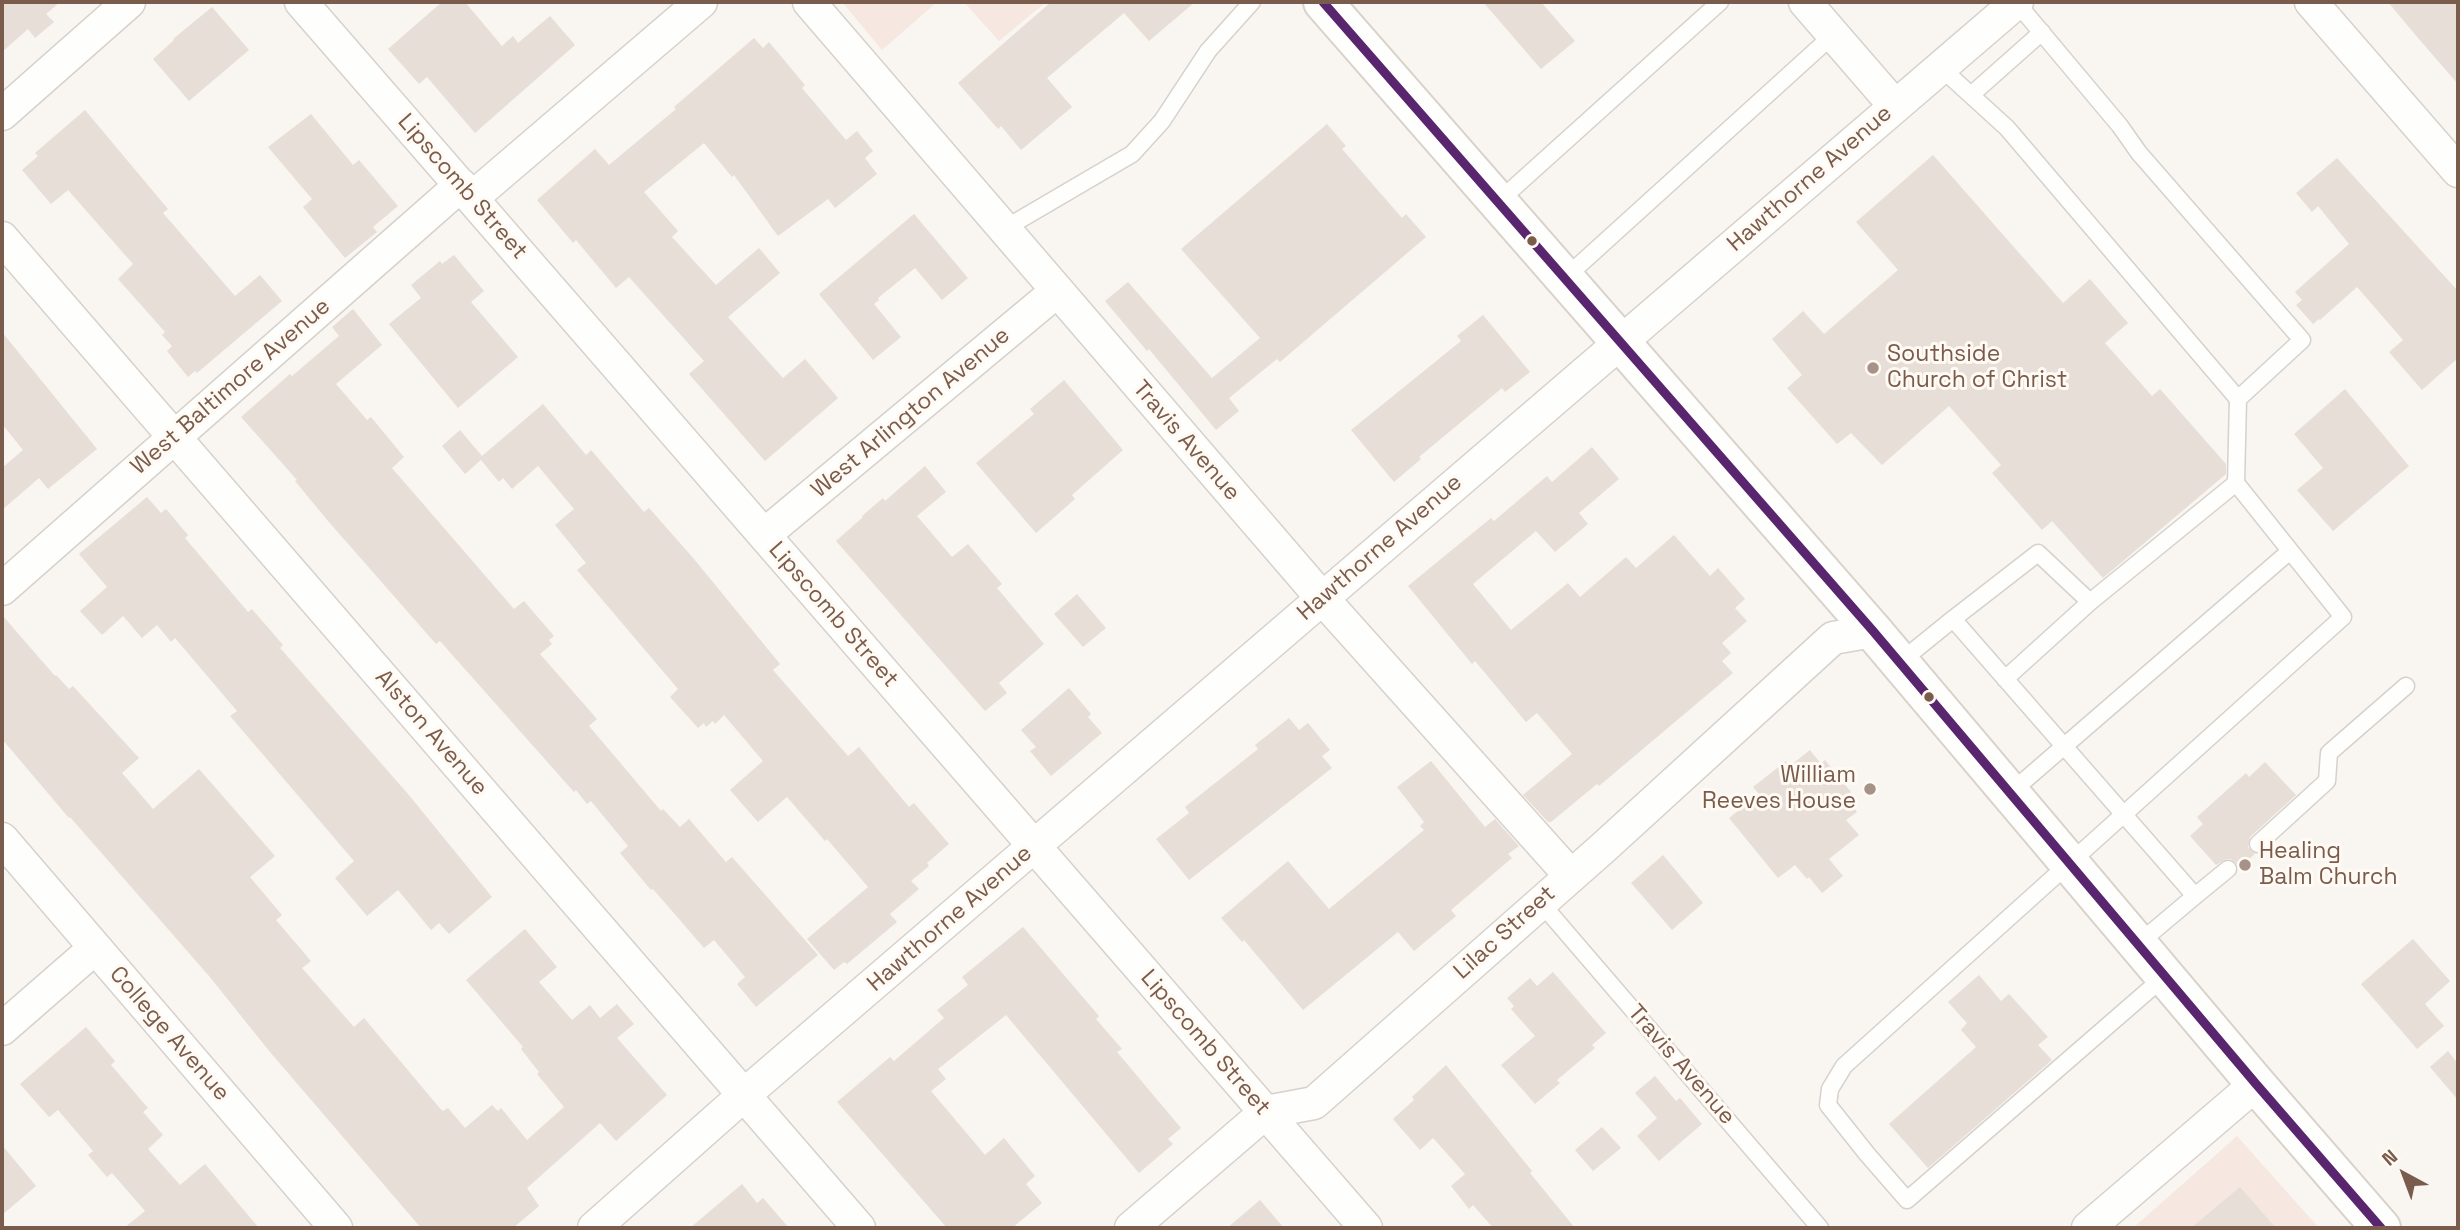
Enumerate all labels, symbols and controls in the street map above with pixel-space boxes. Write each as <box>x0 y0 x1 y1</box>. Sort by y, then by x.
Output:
street label: Hawthorne Avenue <box>1722 100 1898 258</box>
street label: Lipscomb Street <box>391 109 533 265</box>
unlabelled marker <box>1525 234 1539 248</box>
street label: West Baltimore Avenue <box>126 293 336 481</box>
street label: West Arlington Avenue <box>806 322 1016 504</box>
place label: Southside Church of Christ <box>1887 341 2067 395</box>
marker: Southside Church of Christ <box>1865 360 1881 376</box>
street label: Travis Avenue <box>1126 375 1246 507</box>
street label: Hawthorne Avenue <box>1292 469 1468 627</box>
street label: Lipscomb Street <box>762 537 904 693</box>
street label: Alston Avenue <box>369 664 493 802</box>
unlabelled marker <box>1922 690 1936 704</box>
place label: William Reeves House <box>1702 762 1856 816</box>
marker: William Reeves House <box>1862 781 1878 797</box>
place label: Healing Balm Church <box>2259 838 2398 892</box>
street label: Hawthorne Avenue <box>862 840 1038 998</box>
marker: Healing Balm Church <box>2237 857 2253 873</box>
street label: Lilac Street <box>1449 880 1561 986</box>
street label: College Avenue <box>103 961 235 1107</box>
street label: Lipscomb Street <box>1134 965 1276 1121</box>
street label: Travis Avenue <box>1621 999 1741 1131</box>
north arrow <box>2369 1139 2439 1209</box>
text: N <box>2377 1144 2403 1171</box>

